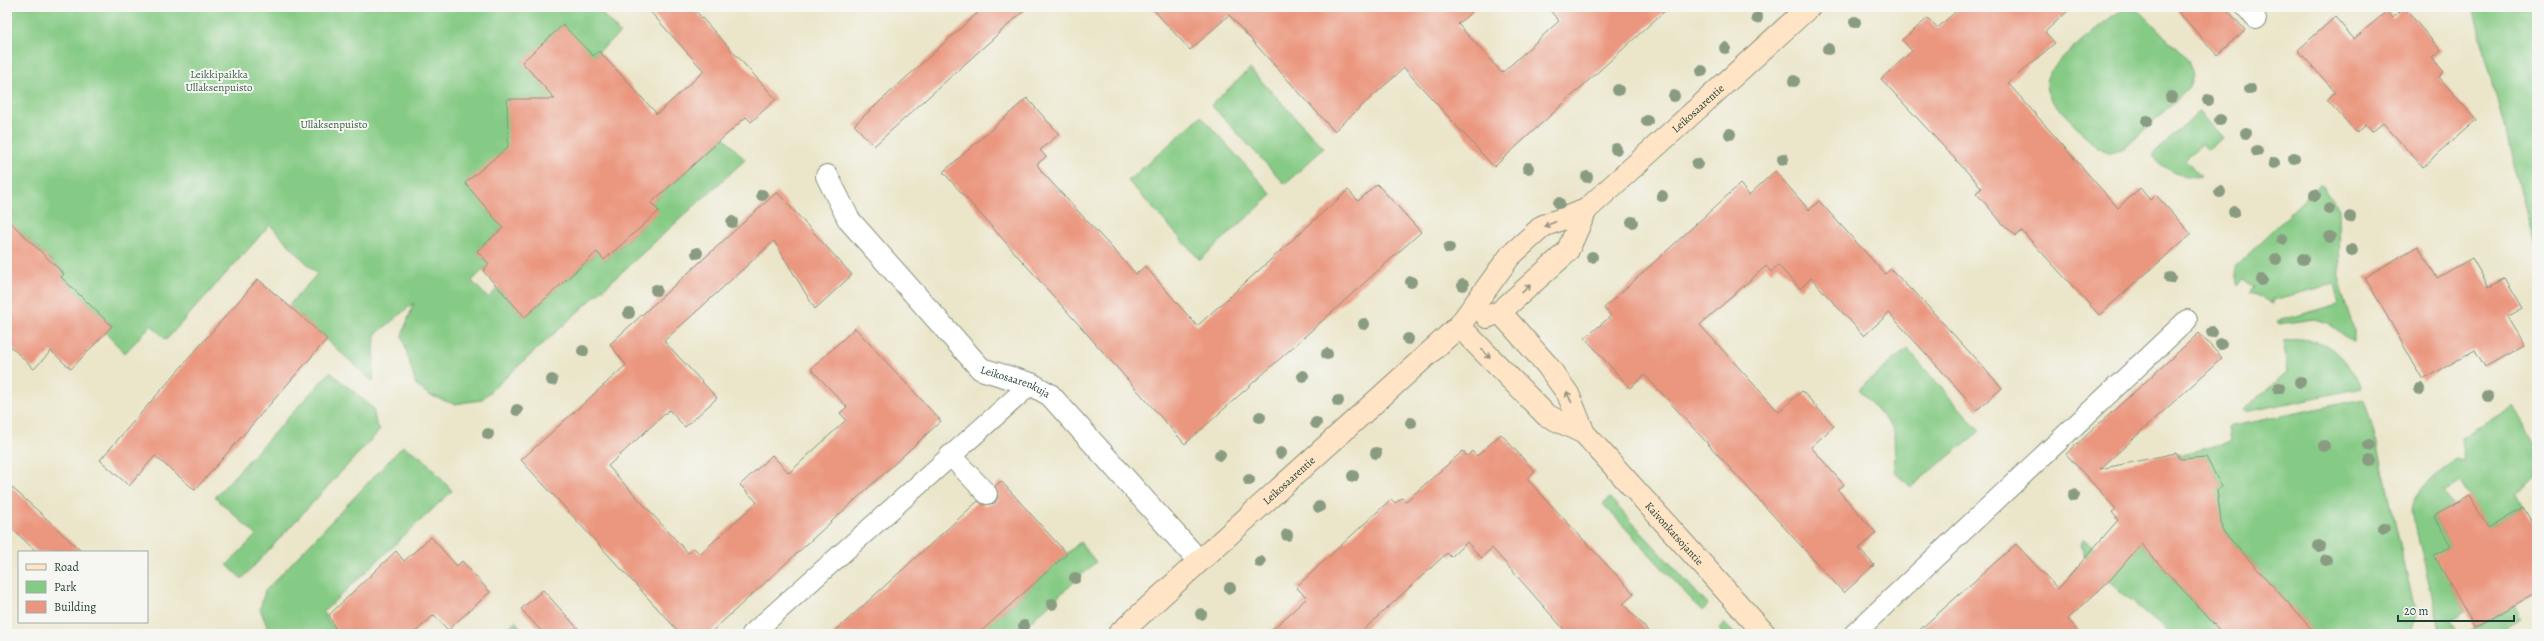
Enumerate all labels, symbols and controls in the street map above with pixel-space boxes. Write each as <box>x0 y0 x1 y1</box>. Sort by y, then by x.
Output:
park label: Leikkipaikka Ullaksenpuisto <box>185 67 253 95</box>
street label: Leikosaarentie <box>1669 81 1728 136</box>
park label: Ullaksenpuisto <box>300 117 368 132</box>
one-way arrow <box>1544 220 1556 228</box>
one-way arrow <box>1521 284 1531 294</box>
one-way arrow <box>1481 349 1490 359</box>
street label: Leikosaarenkuja <box>979 362 1054 402</box>
one-way arrow <box>1565 392 1572 404</box>
street label: Leikosaarentie <box>1260 453 1319 508</box>
street label: Kaivonkatsojantie <box>1641 499 1707 569</box>
legend <box>18 551 148 623</box>
text: Road <box>54 559 80 575</box>
text: Park <box>54 579 77 595</box>
scale bar <box>2398 597 2514 623</box>
text: Building <box>54 599 96 615</box>
text: 20 m <box>2404 603 2428 619</box>

